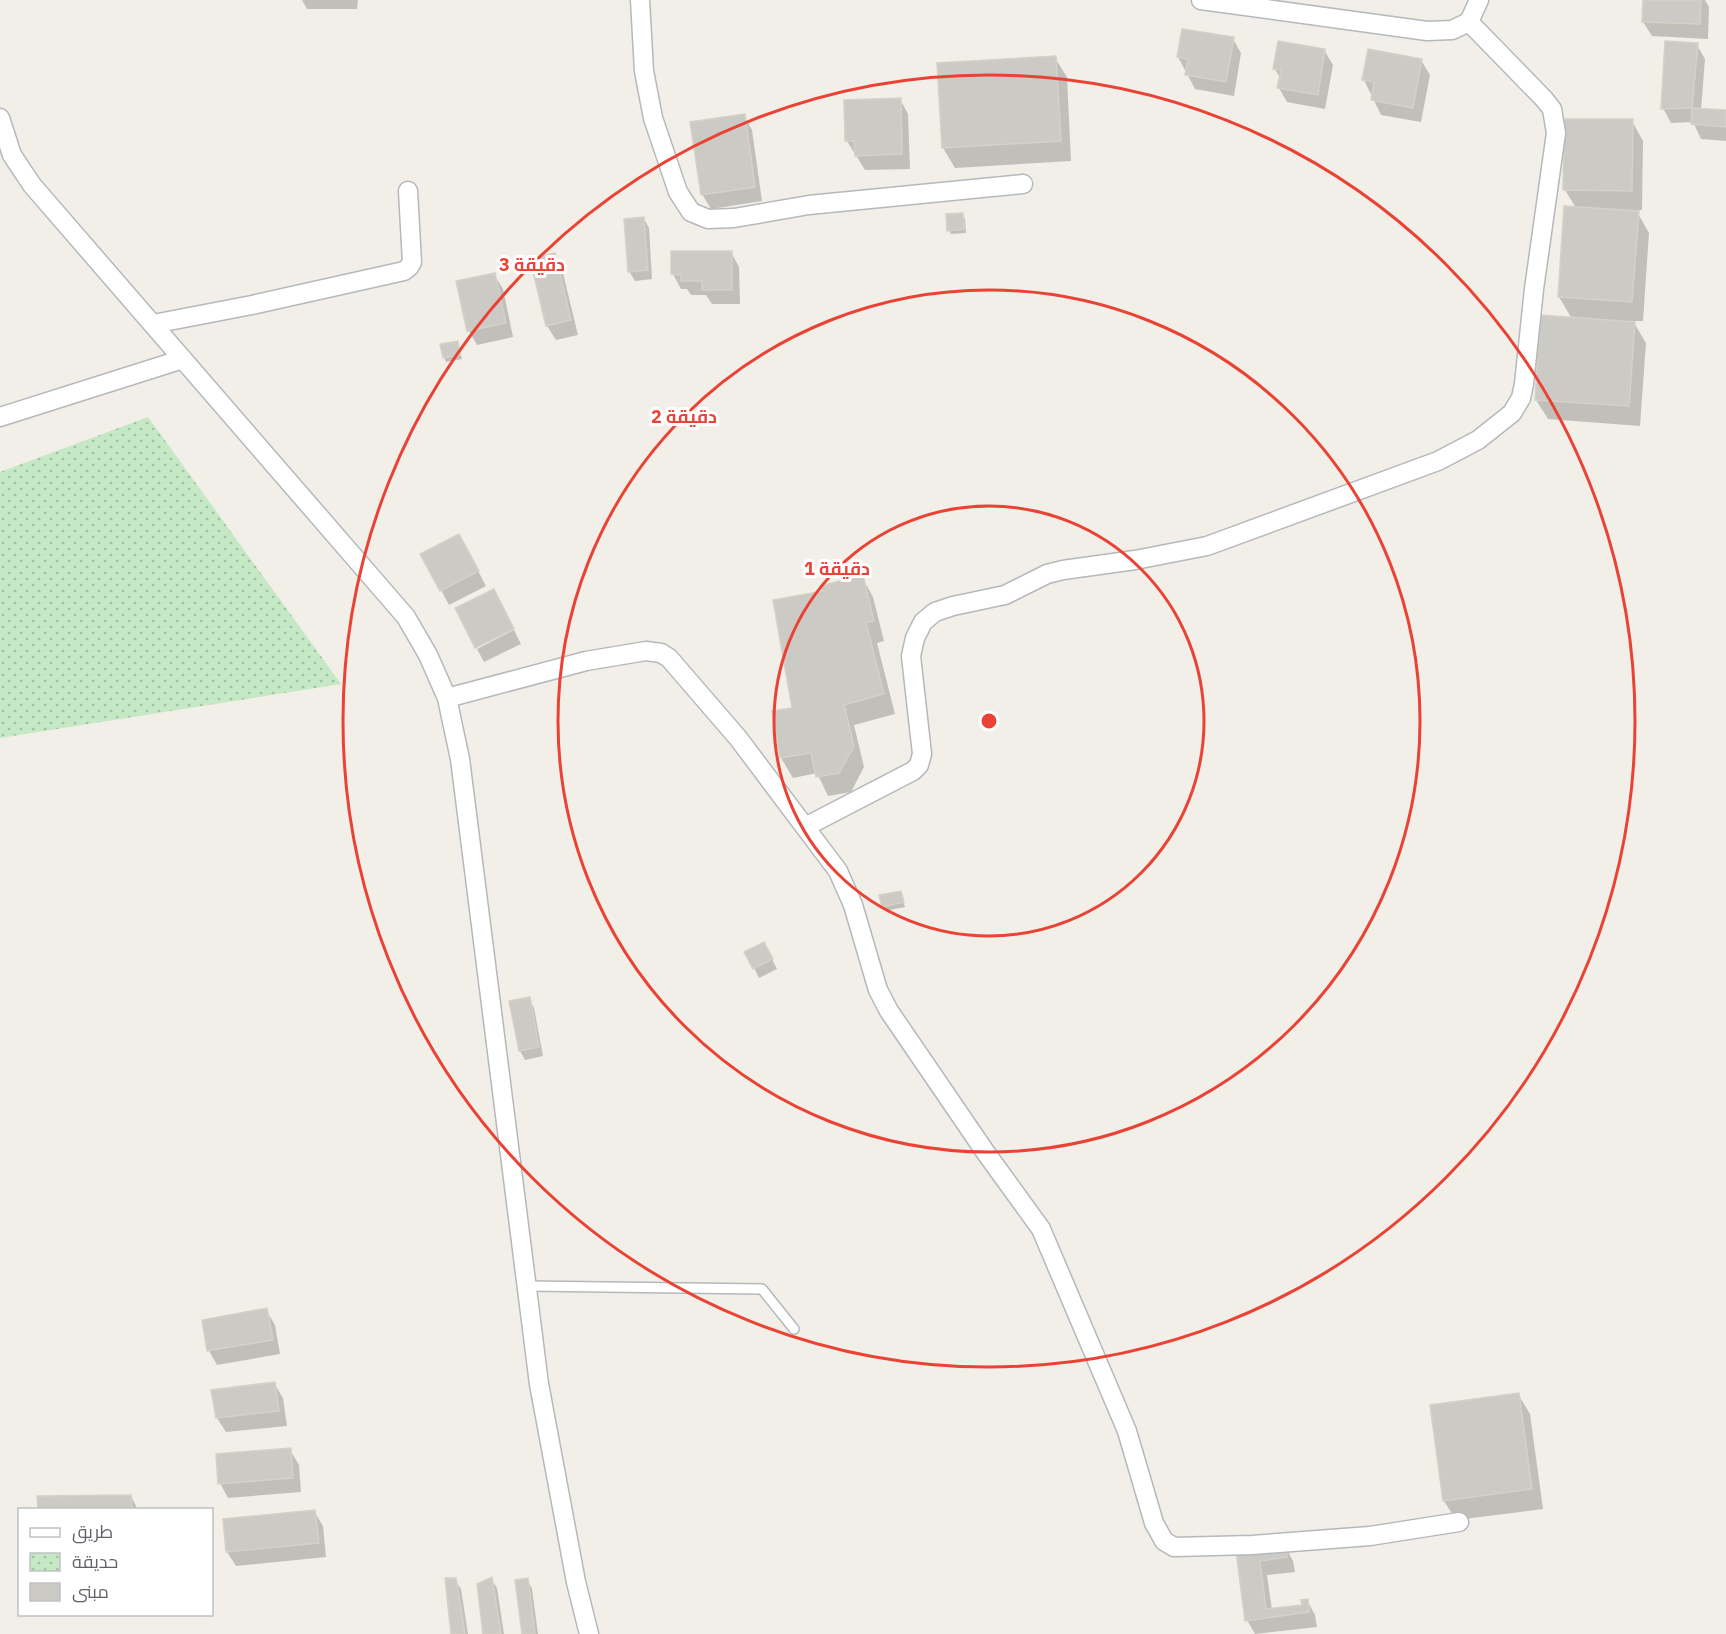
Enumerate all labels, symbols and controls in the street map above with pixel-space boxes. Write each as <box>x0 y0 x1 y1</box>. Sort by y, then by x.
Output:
text: 3 دقيقة <box>499 253 565 276</box>
text: 2 دقيقة <box>651 405 717 428</box>
text: 1 دقيقة <box>804 557 870 580</box>
centre of rings <box>979 711 999 731</box>
legend <box>18 1508 213 1616</box>
text: طريق <box>72 1520 113 1544</box>
text: حديقة <box>72 1550 118 1573</box>
text: مبنى <box>72 1580 109 1603</box>

